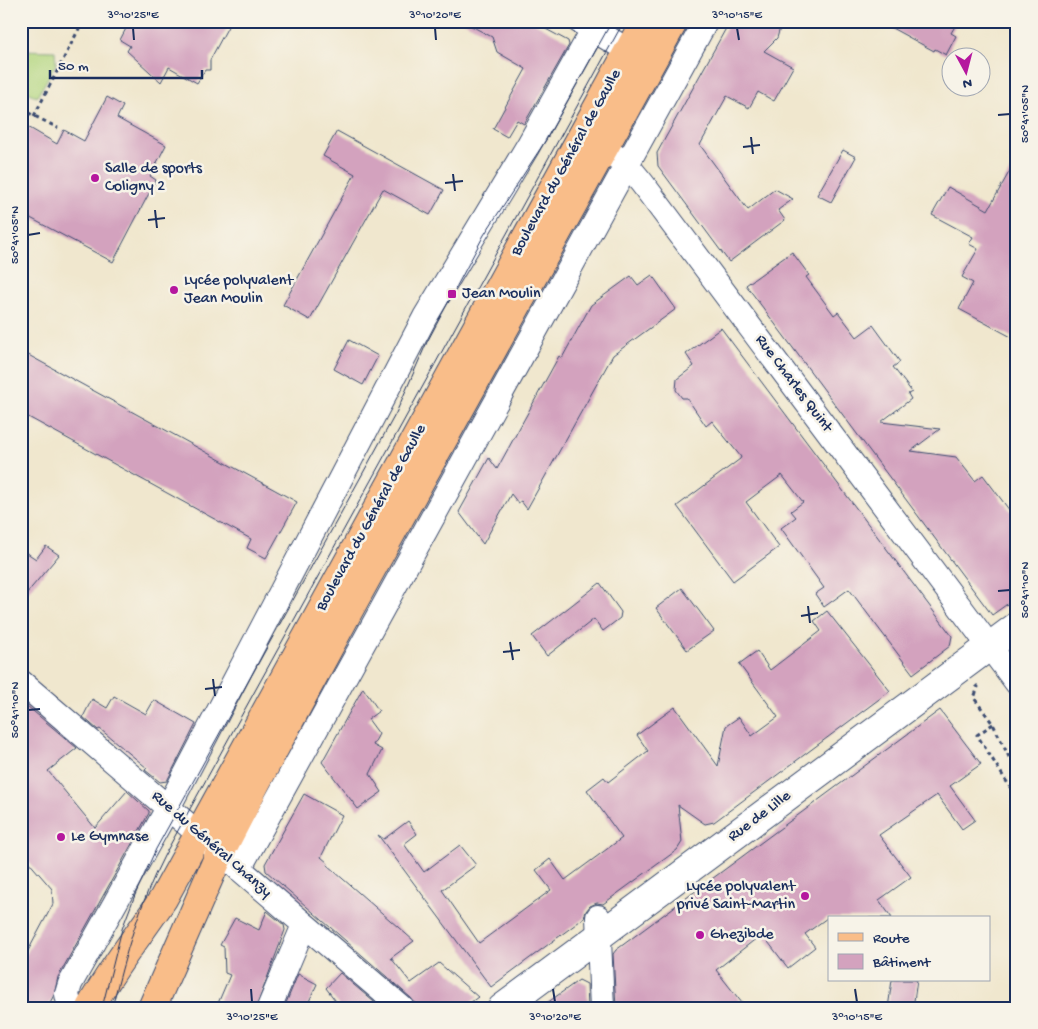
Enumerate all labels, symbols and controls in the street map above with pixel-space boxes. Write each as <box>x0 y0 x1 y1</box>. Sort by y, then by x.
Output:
text: 3°10'25"E <box>107 9 159 23</box>
text: 3°10'20"E <box>408 9 461 23</box>
text: 3°10'15"E <box>711 9 762 23</box>
scale bar <box>50 48 202 80</box>
north arrow <box>940 48 990 98</box>
text: 50 m <box>58 58 89 76</box>
street label: Boulevard du Général de Gaulle <box>507 66 627 261</box>
text: N <box>962 73 973 91</box>
text: 50°41'05"N <box>1019 85 1033 143</box>
place label: Salle de sports Coligny 2 <box>105 160 203 197</box>
marker: Salle de sports Coligny 2 <box>89 172 101 184</box>
text: 50°41'05"N <box>9 206 23 264</box>
place label: Lycée polyvalent Jean Moulin <box>184 272 294 309</box>
marker: Lycée polyvalent Jean Moulin <box>168 284 180 296</box>
place label: Jean Moulin <box>462 285 541 304</box>
marker: Jean Moulin <box>446 288 458 300</box>
street label: Rue Charles Quint <box>750 332 837 438</box>
street label: Boulevard du Général de Gaulle <box>312 421 432 616</box>
text: 50°41'10"N <box>1019 562 1033 618</box>
text: 50°41'10"N <box>9 682 23 738</box>
street label: Rue de Lille <box>725 787 796 847</box>
street label: Rue du Général Chanzy <box>147 788 275 903</box>
place label: Le Gymnase <box>71 828 150 847</box>
marker: Le Gymnase <box>55 831 67 843</box>
place label: Lycée polyvalent privé Saint-Martin <box>676 878 796 915</box>
marker: Lycée polyvalent privé Saint-Martin <box>799 890 811 902</box>
legend <box>828 916 990 982</box>
place label: Ghezibde <box>710 926 774 945</box>
marker: Ghezibde <box>694 929 706 941</box>
text: Route <box>873 930 910 948</box>
text: Bâtiment <box>872 954 932 972</box>
text: 3°10'25"E <box>226 1011 278 1025</box>
text: 3°10'20"E <box>528 1011 581 1025</box>
text: 3°10'15"E <box>831 1011 882 1025</box>

